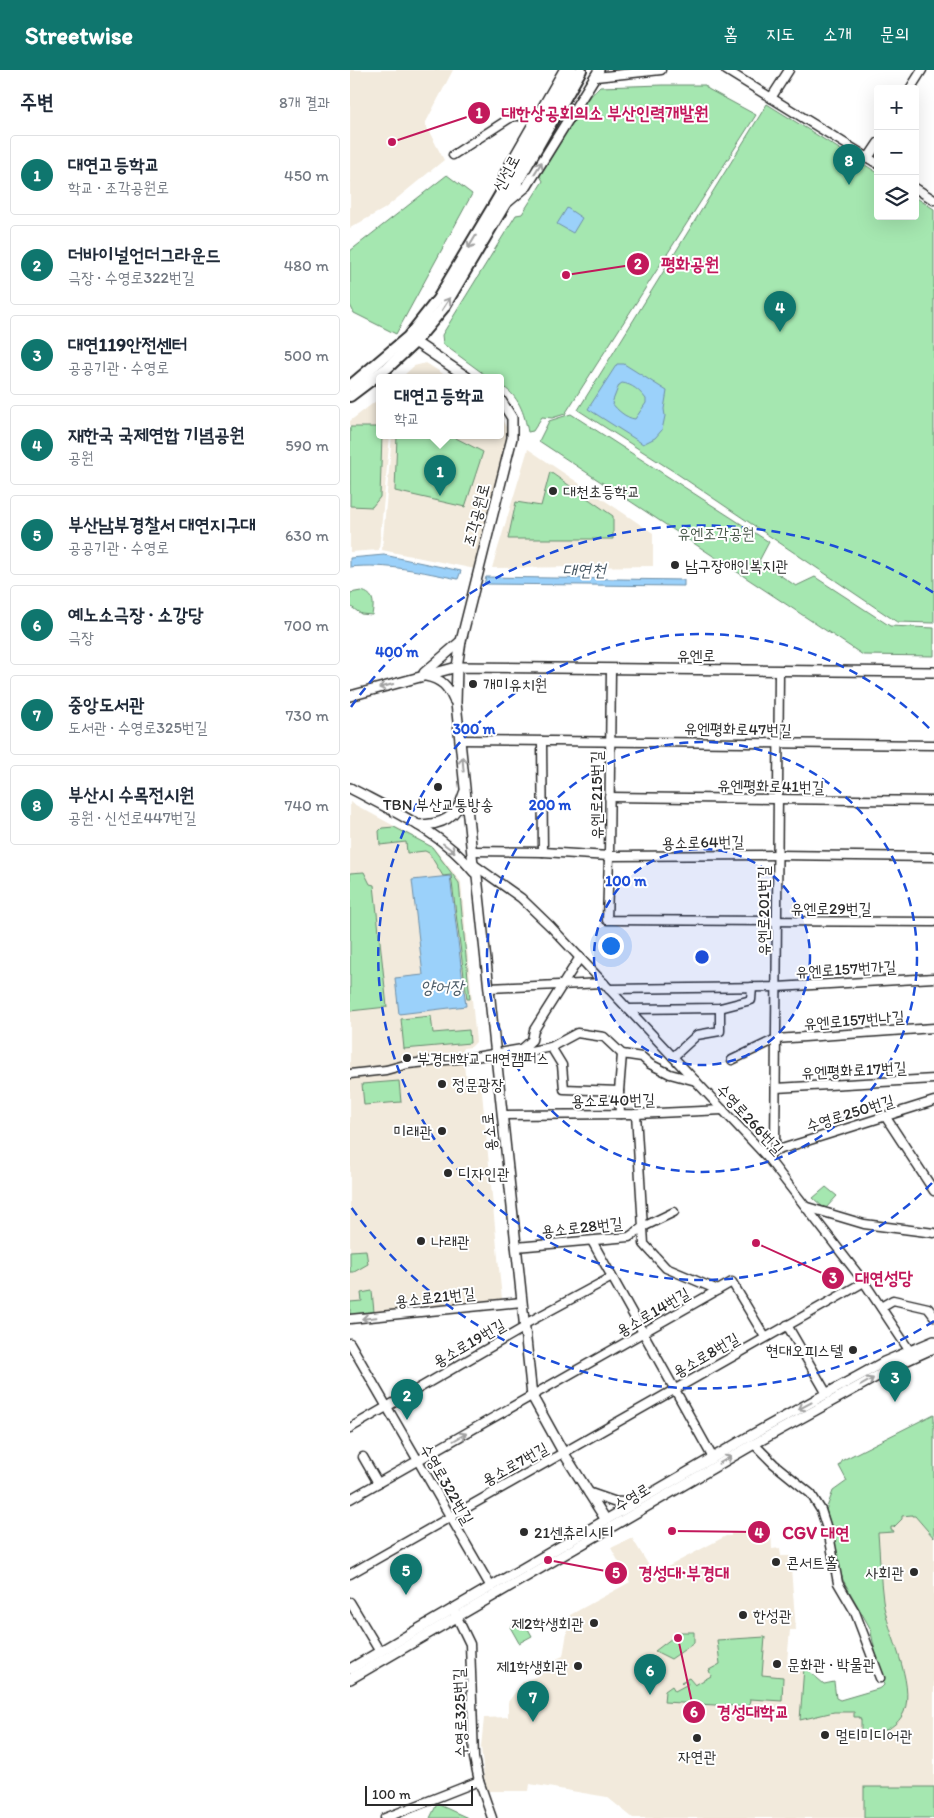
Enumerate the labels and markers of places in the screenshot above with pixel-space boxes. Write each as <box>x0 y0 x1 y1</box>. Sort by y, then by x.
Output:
callout: 대한상공회의소 부산인력개발원 <box>467 97 719 130</box>
pin: 8 <box>833 144 865 185</box>
callout: 평화공원 <box>626 248 729 281</box>
pin: 4 <box>764 291 796 332</box>
pin: 1 <box>424 455 456 496</box>
place label: 대천초등학교 <box>563 482 640 501</box>
marker: 대천초등학교 <box>547 485 559 497</box>
place label: 남구장애인복지관 <box>685 556 788 575</box>
marker: 남구장애인복지관 <box>669 559 681 571</box>
place label: 개미유치원 <box>483 675 547 694</box>
marker: 개미유치원 <box>467 678 479 690</box>
marker: TBN 부산교통방송 <box>432 781 444 793</box>
place label: TBN 부산교통방송 <box>383 795 493 814</box>
centre of rings <box>693 948 711 966</box>
place label: 부경대학교 대연캠퍼스 <box>417 1049 549 1068</box>
marker: 부경대학교 대연캠퍼스 <box>401 1052 413 1064</box>
place label: 정문광장 <box>452 1075 504 1094</box>
marker: 정문광장 <box>436 1078 448 1090</box>
place label: 미래관 <box>393 1122 432 1141</box>
marker: 미래관 <box>436 1125 448 1137</box>
place label: 디자인관 <box>458 1164 510 1183</box>
marker: 디자인관 <box>442 1167 454 1179</box>
place label: 나래관 <box>431 1232 470 1251</box>
marker: 나래관 <box>415 1235 427 1247</box>
callout: 대연성당 <box>820 1261 923 1294</box>
place label: 현대오피스텔 <box>766 1341 843 1360</box>
marker: 현대오피스텔 <box>847 1344 859 1356</box>
pin: 3 <box>879 1361 911 1402</box>
pin: 2 <box>391 1379 423 1420</box>
callout: CGV 대연 <box>747 1516 859 1549</box>
place label: 21센츄리시티 <box>534 1523 614 1542</box>
marker: 21센츄리시티 <box>518 1526 530 1538</box>
place label: 콘서트홀 <box>786 1553 838 1572</box>
pin: 5 <box>390 1554 422 1595</box>
callout: 경성대·부경대 <box>604 1556 740 1589</box>
marker: 콘서트홀 <box>770 1556 782 1568</box>
place label: 사회관 <box>865 1563 904 1582</box>
marker: 사회관 <box>908 1566 920 1578</box>
place label: 한성관 <box>753 1606 792 1625</box>
marker: 한성관 <box>737 1609 749 1621</box>
place label: 제2학생회관 <box>511 1614 584 1633</box>
marker: 제2학생회관 <box>588 1617 600 1629</box>
pin: 6 <box>634 1654 666 1695</box>
place label: 문화관 · 박물관 <box>787 1655 875 1674</box>
place label: 제1학생회관 <box>496 1657 568 1676</box>
marker: 문화관 · 박물관 <box>771 1658 783 1670</box>
marker: 제1학생회관 <box>572 1660 584 1672</box>
pin: 7 <box>517 1681 549 1722</box>
callout: 경성대학교 <box>682 1696 799 1729</box>
place label: 멀티미디어관 <box>835 1726 912 1745</box>
marker: 멀티미디어관 <box>819 1729 831 1741</box>
marker: 자연관 <box>691 1732 703 1744</box>
place label: 자연관 <box>678 1747 716 1766</box>

